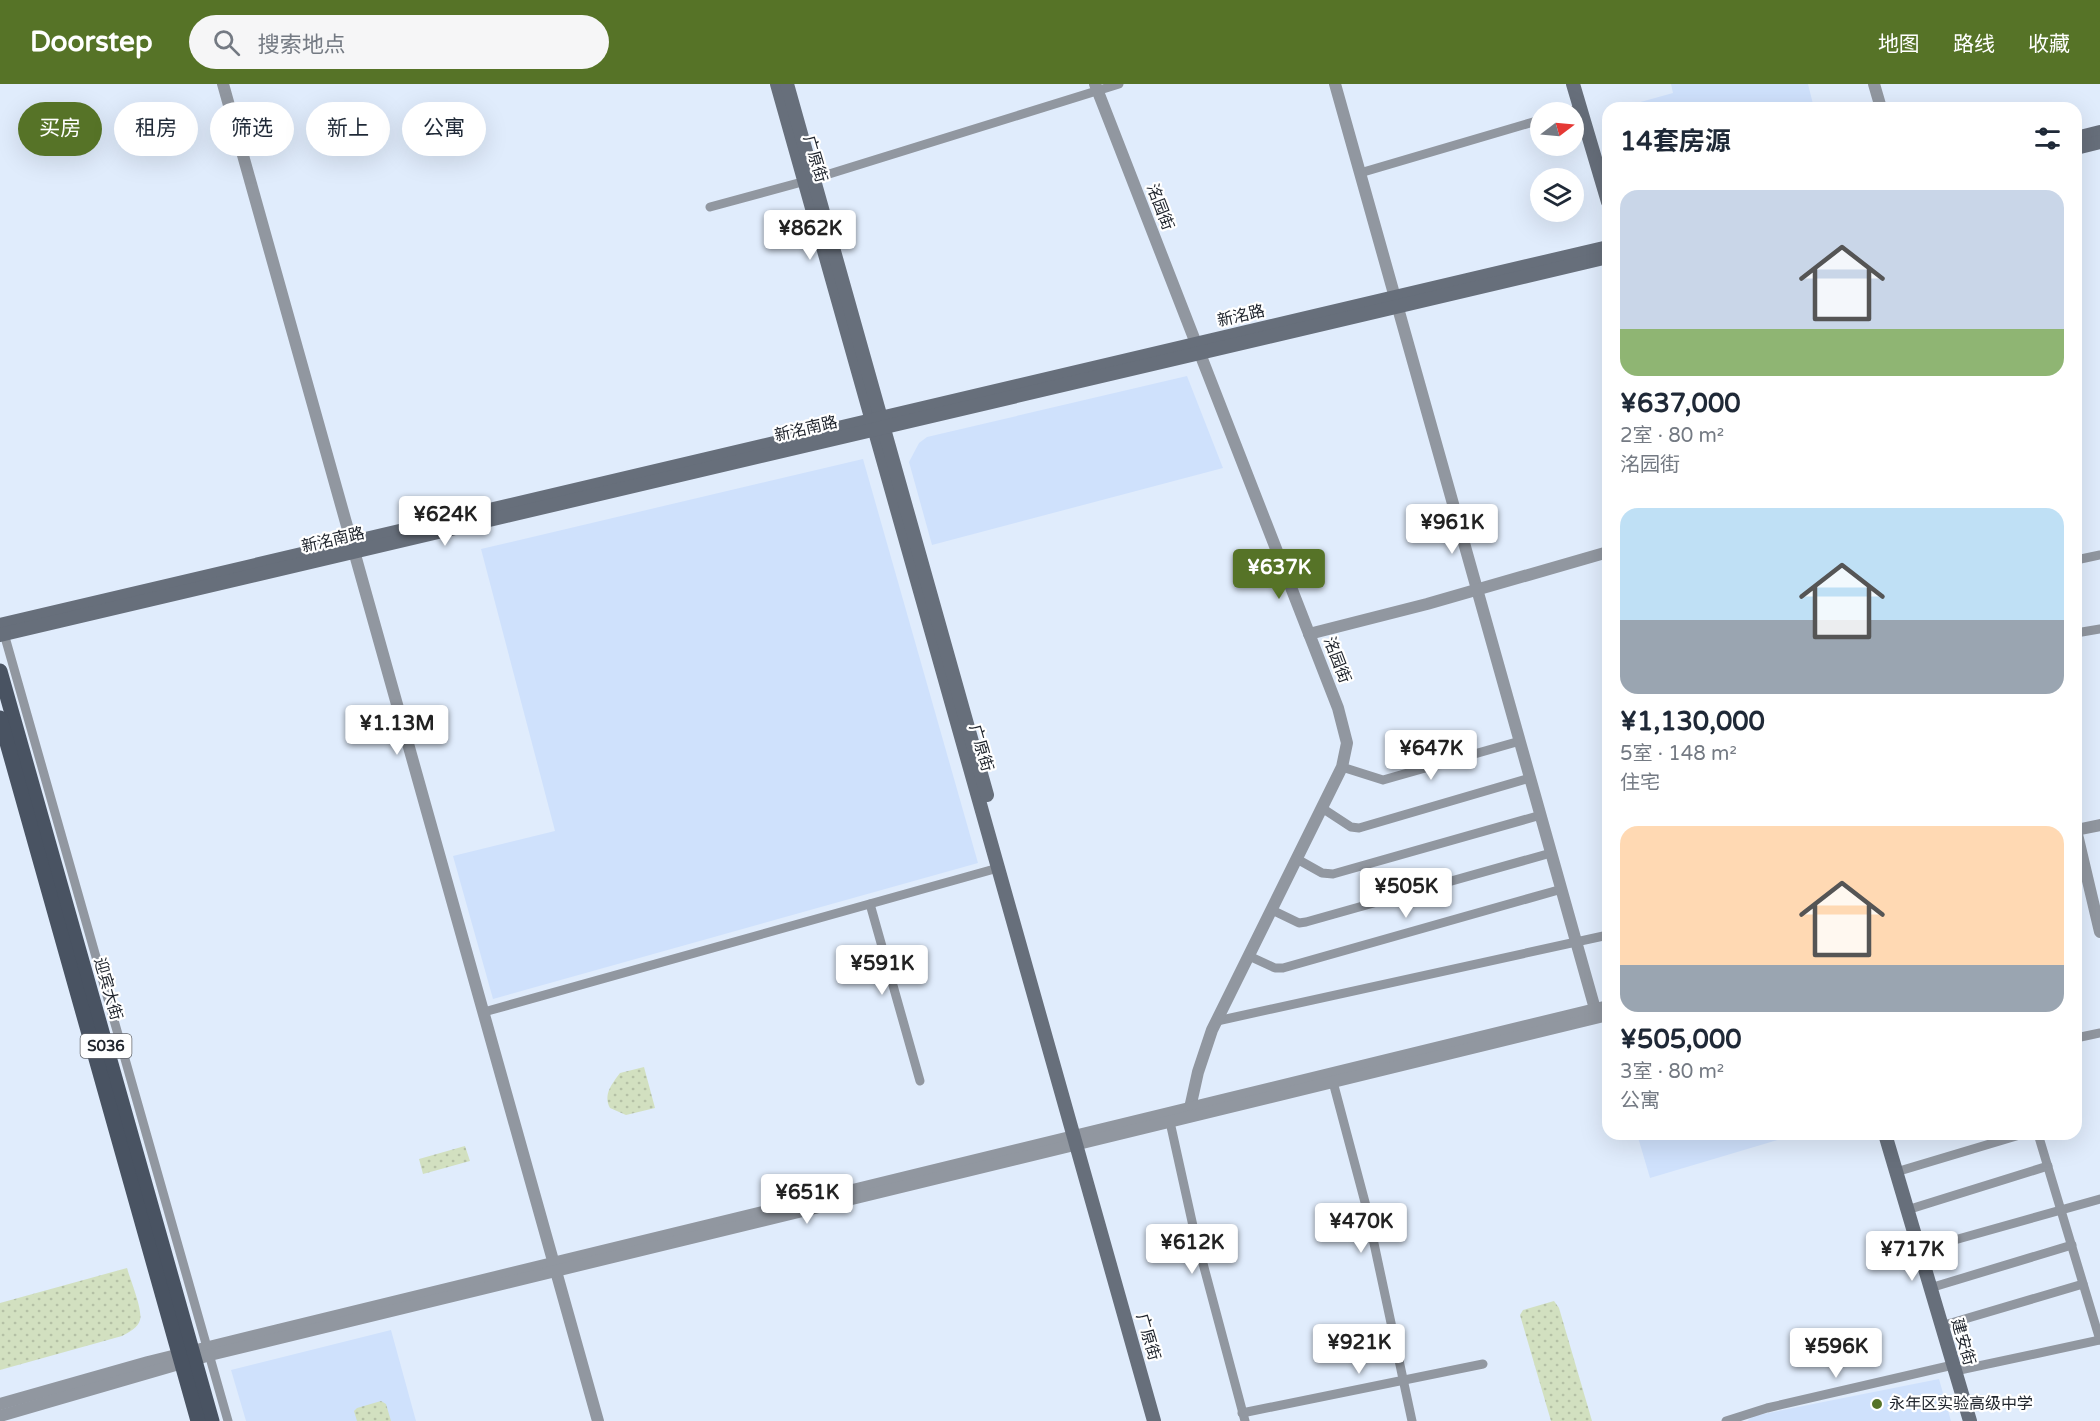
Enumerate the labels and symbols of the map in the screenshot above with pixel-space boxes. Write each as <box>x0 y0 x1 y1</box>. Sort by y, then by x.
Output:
north arrow <box>1530 102 1584 156</box>
street label: 广原街 <box>799 133 831 185</box>
street label: 洺园街 <box>1142 181 1178 233</box>
pin: ¥862K <box>768 210 852 261</box>
street label: 新洺路 <box>1215 301 1267 331</box>
street label: 新洺南路 <box>773 412 839 446</box>
pin: ¥624K <box>403 496 487 547</box>
pin: ¥961K <box>1410 504 1494 555</box>
street label: 新洺南路 <box>300 523 366 557</box>
pin: ¥637K <box>1237 549 1321 600</box>
street label: 洺园街 <box>1319 634 1355 686</box>
pin: ¥1.13M <box>348 705 446 756</box>
street label: 广原街 <box>965 722 997 774</box>
pin: ¥647K <box>1389 730 1473 781</box>
pin: ¥505K <box>1364 868 1448 919</box>
pin: ¥591K <box>840 945 924 996</box>
street label: 迎宾大街 <box>90 955 126 1023</box>
road number: S036 <box>80 1034 132 1058</box>
pin: ¥651K <box>765 1174 849 1225</box>
pin: ¥470K <box>1319 1203 1403 1254</box>
pin: ¥612K <box>1150 1224 1234 1275</box>
pin: ¥717K <box>1870 1231 1954 1282</box>
street label: 广原街 <box>1132 1311 1164 1363</box>
street label: 建安街 <box>1947 1316 1979 1368</box>
pin: ¥921K <box>1317 1324 1401 1375</box>
pin: ¥596K <box>1794 1328 1878 1379</box>
place label: 永年区实验高级中学 <box>1889 1394 2033 1414</box>
marker: 永年区实验高级中学 <box>1870 1397 1884 1411</box>

